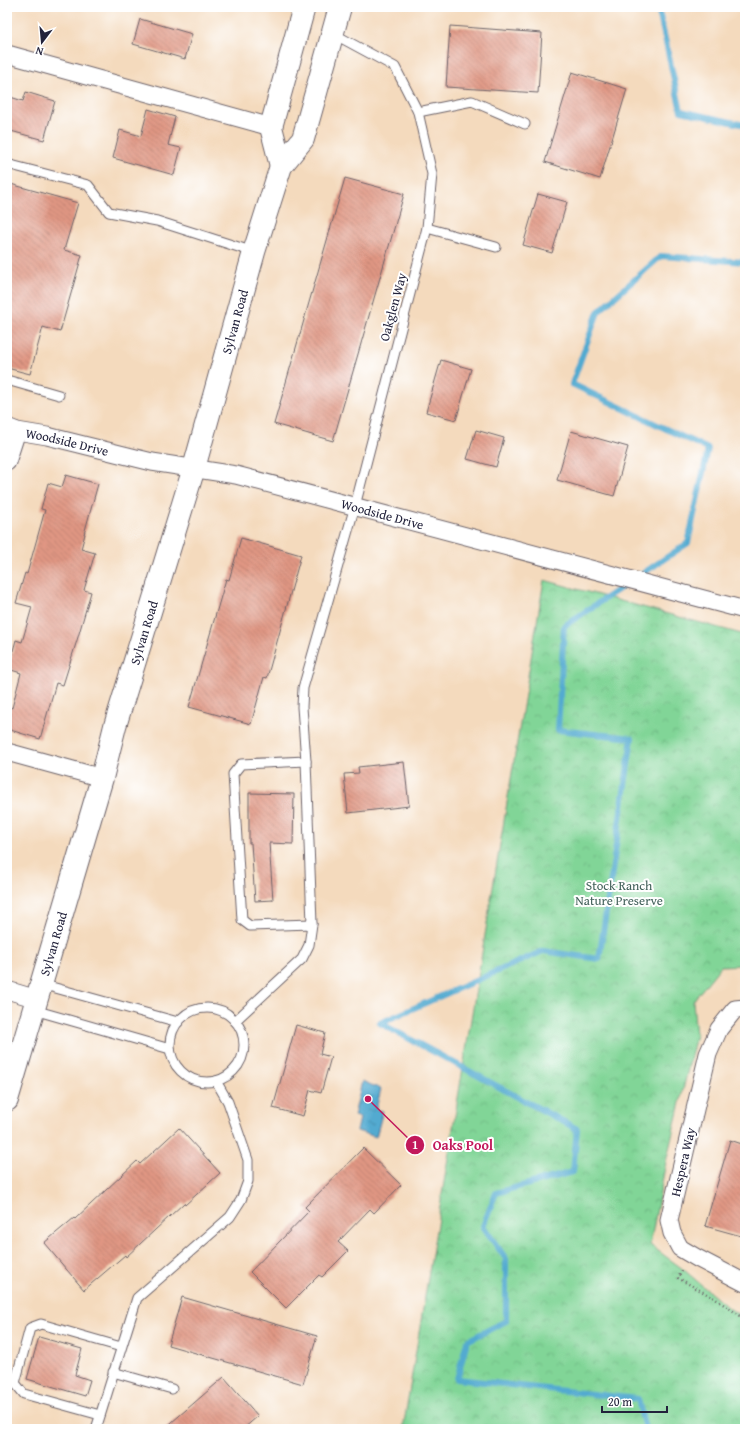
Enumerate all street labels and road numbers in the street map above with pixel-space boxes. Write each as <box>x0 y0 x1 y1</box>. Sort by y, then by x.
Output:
street label: Oakglen Way <box>375 270 411 343</box>
street label: Sylvan Road <box>217 287 253 356</box>
street label: Woodside Drive <box>24 423 111 460</box>
street label: Woodside Drive <box>339 494 426 534</box>
street label: Sylvan Road <box>125 598 162 667</box>
street label: Sylvan Road <box>35 909 72 978</box>
street label: Hespera Way <box>666 1125 700 1198</box>

